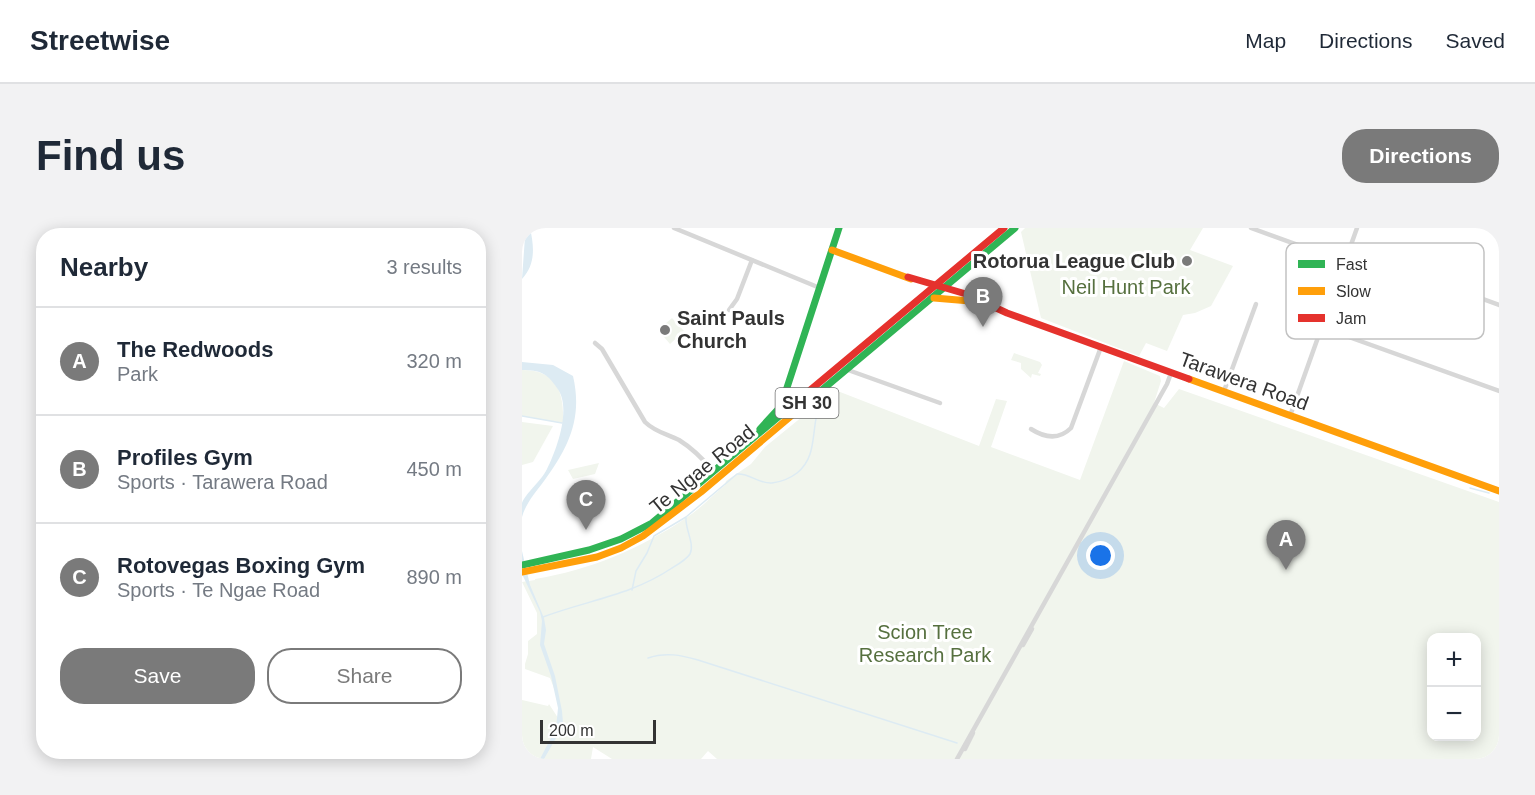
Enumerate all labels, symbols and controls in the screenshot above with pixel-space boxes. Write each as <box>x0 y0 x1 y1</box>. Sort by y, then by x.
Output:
text: Streetwise <box>30 25 170 56</box>
text: Map <box>1245 29 1286 52</box>
text: Directions <box>1319 29 1412 52</box>
text: Saved <box>1445 29 1505 52</box>
button: Directions <box>1342 129 1499 183</box>
text: Find us <box>36 132 185 179</box>
legend <box>1286 243 1484 339</box>
place label: Rotorua League Club <box>973 250 1175 272</box>
text: Nearby <box>60 252 148 282</box>
marker: Rotorua League Club <box>1180 254 1194 268</box>
text: 3 results <box>386 256 462 278</box>
text: Fast <box>1336 256 1368 273</box>
park label: Neil Hunt Park <box>1062 276 1191 298</box>
pin: B <box>964 278 1002 327</box>
text: Slow <box>1336 283 1371 300</box>
place label: Saint Pauls Church <box>677 307 785 352</box>
text: Jam <box>1336 310 1366 327</box>
marker: Saint Pauls Church <box>658 323 672 337</box>
text: The Redwoods <box>117 337 273 362</box>
street label: Tarawera Road <box>1177 347 1311 415</box>
text: A <box>72 350 87 372</box>
text: 320 m <box>406 350 462 372</box>
text: Park <box>117 363 158 385</box>
road number: SH 30 <box>776 388 838 418</box>
street label: Te Ngae Road <box>645 420 759 518</box>
text: Profiles Gym <box>117 445 253 470</box>
text: B <box>72 458 87 480</box>
text: 450 m <box>406 458 462 480</box>
text: Sports · Tarawera Road <box>117 471 328 493</box>
pin: C <box>566 480 606 530</box>
pin: A <box>1266 520 1305 570</box>
your location <box>1086 541 1115 570</box>
text: Rotovegas Boxing Gym <box>117 553 365 578</box>
text: C <box>72 566 87 588</box>
text: 890 m <box>406 566 462 588</box>
text: Sports · Te Ngae Road <box>117 579 320 601</box>
park label: Scion Tree Research Park <box>859 621 992 666</box>
map controls <box>1427 633 1481 741</box>
button: + <box>1427 633 1481 687</box>
button: Save <box>60 648 255 704</box>
button: Share <box>267 648 462 704</box>
button: − <box>1427 687 1481 741</box>
scale bar <box>540 717 656 744</box>
text: 200 m <box>549 722 593 739</box>

